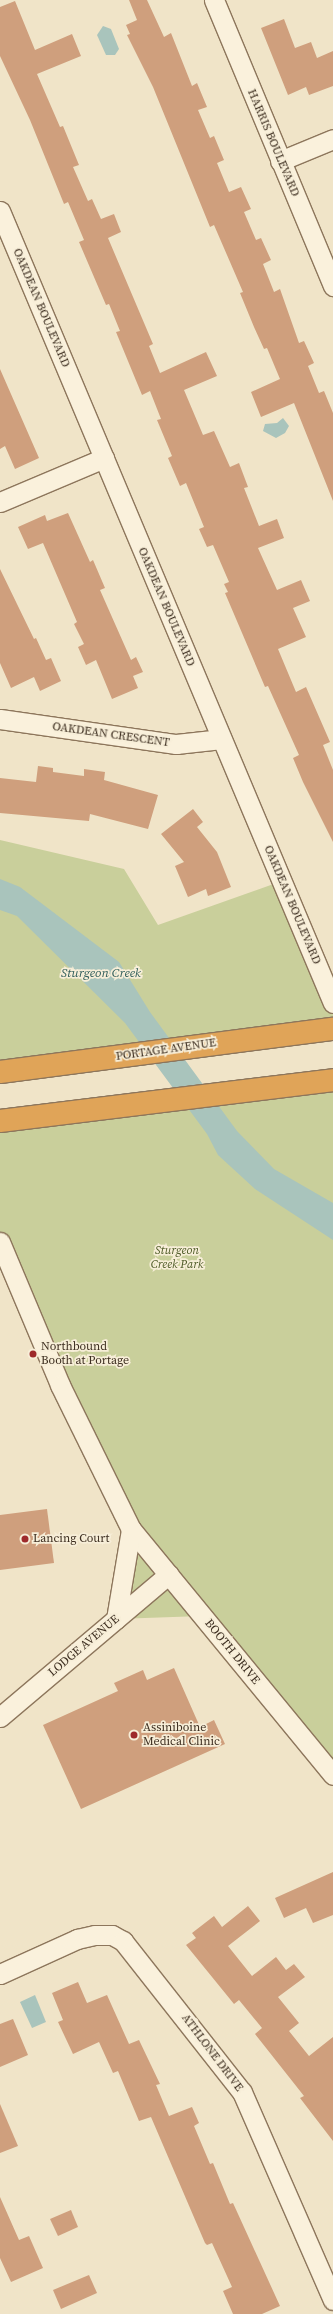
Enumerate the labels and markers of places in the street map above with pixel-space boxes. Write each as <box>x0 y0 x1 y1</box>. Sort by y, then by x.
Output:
place label: Northbound Booth at Portage <box>41 1340 129 1368</box>
marker: Northbound Booth at Portage <box>28 1349 38 1359</box>
place label: Lancing Court <box>33 1532 109 1546</box>
marker: Lancing Court <box>20 1534 30 1544</box>
place label: Assiniboine Medical Clinic <box>143 1721 220 1749</box>
marker: Assiniboine Medical Clinic <box>128 1729 140 1741</box>

